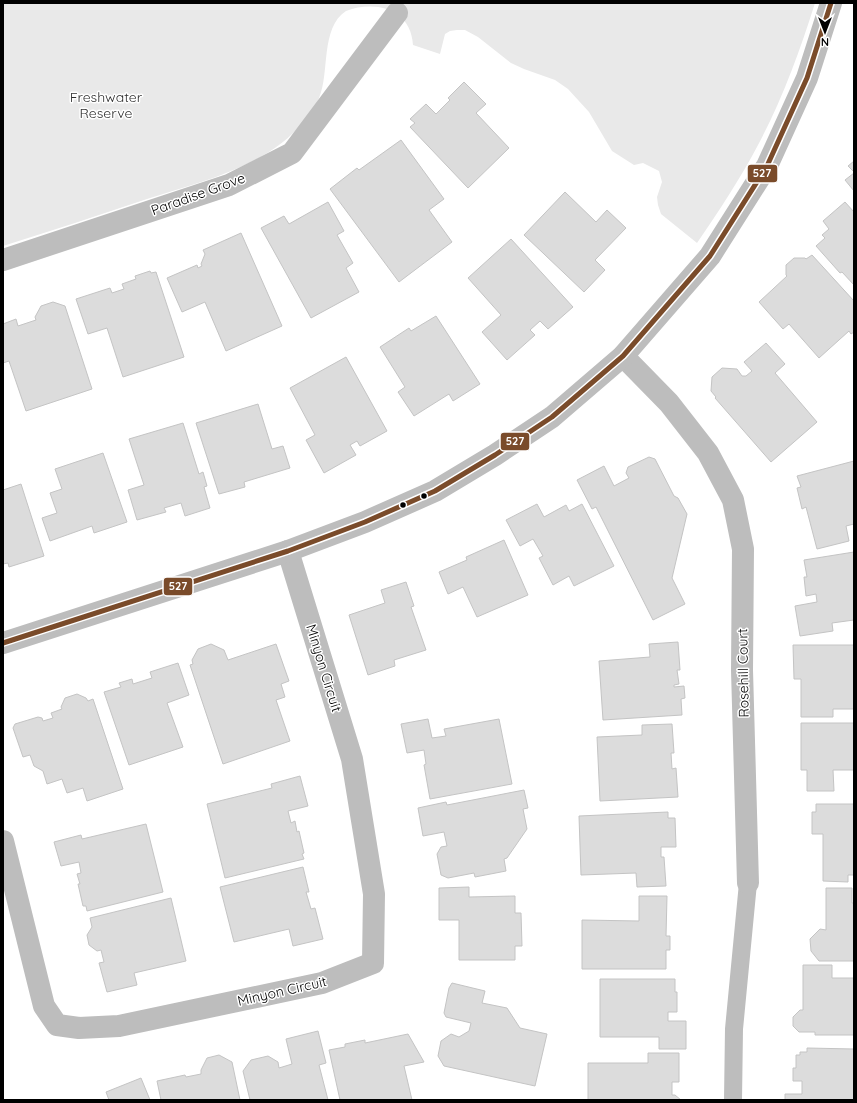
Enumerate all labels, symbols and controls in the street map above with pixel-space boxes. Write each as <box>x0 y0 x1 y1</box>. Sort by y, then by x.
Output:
north arrow <box>805 12 845 52</box>
text: N <box>821 35 829 49</box>
park label: Freshwater Reserve <box>70 88 143 122</box>
line badge: 527 <box>747 164 778 183</box>
text: 527 <box>753 166 771 180</box>
street label: Paradise Grove <box>149 169 248 219</box>
line badge: 527 <box>500 432 530 451</box>
text: 527 <box>506 434 524 448</box>
unlabelled marker <box>419 491 429 501</box>
unlabelled marker <box>398 500 408 510</box>
line badge: 527 <box>163 577 193 596</box>
text: 527 <box>169 579 187 593</box>
street label: Minyon Circuit <box>302 622 346 714</box>
street label: Rosehill Court <box>733 628 753 718</box>
street label: Minyon Circuit <box>236 972 329 1010</box>

